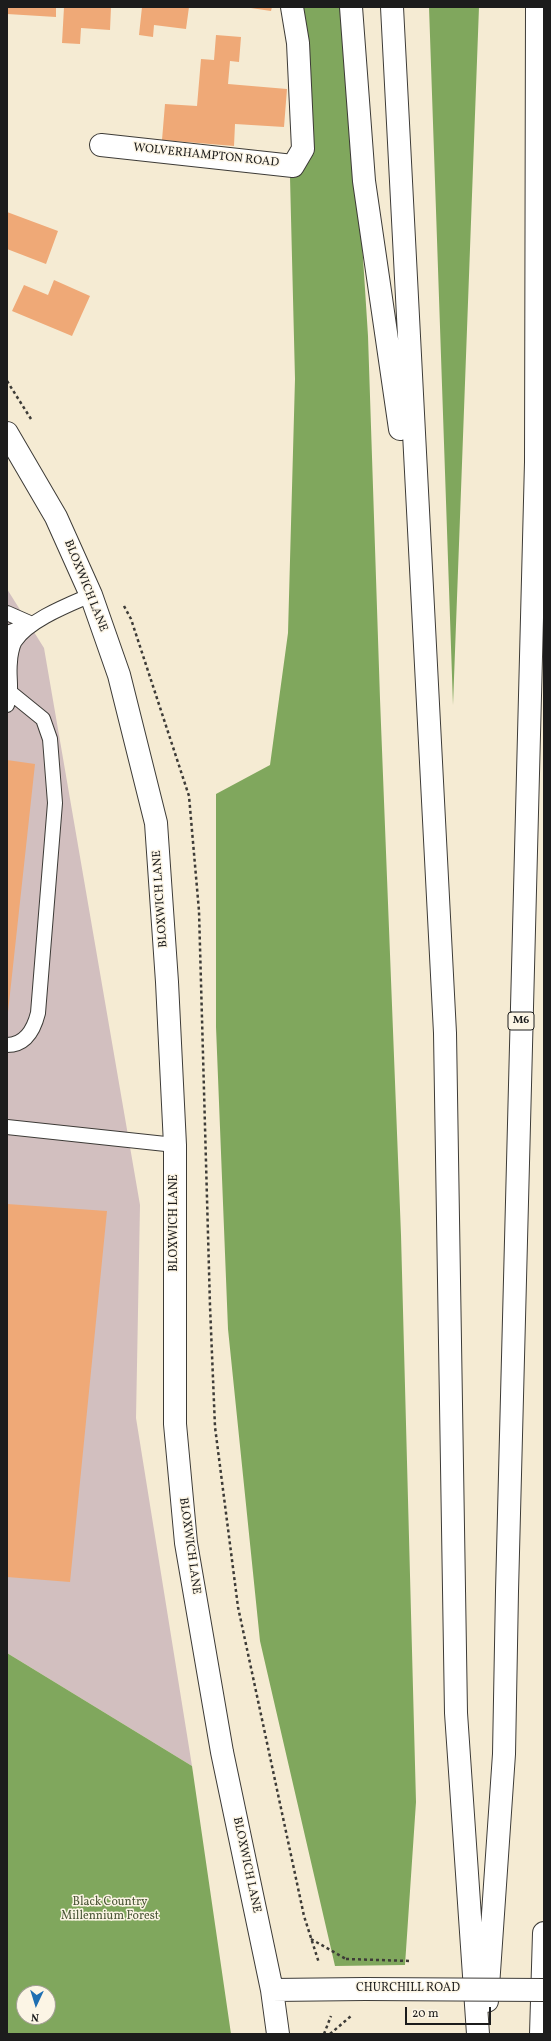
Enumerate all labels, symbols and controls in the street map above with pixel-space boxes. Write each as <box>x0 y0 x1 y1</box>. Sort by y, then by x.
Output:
street label: WOLVERHAMPTON ROAD <box>132 141 280 171</box>
street label: BLOXWICH LANE <box>60 538 110 634</box>
street label: BLOXWICH LANE <box>150 850 172 948</box>
road number: M6 <box>508 1012 534 1030</box>
street label: BLOXWICH LANE <box>168 1174 182 1272</box>
street label: BLOXWICH LANE <box>175 1497 203 1595</box>
street label: BLOXWICH LANE <box>229 1816 263 1914</box>
park label: Black Country Millennium Forest <box>61 1896 159 1924</box>
street label: CHURCHILL ROAD <box>356 1982 460 1996</box>
north arrow <box>16 1985 56 2025</box>
scale bar <box>407 1999 493 2025</box>
text: 20 m <box>412 2006 439 2022</box>
text: N <box>31 2009 40 2024</box>

